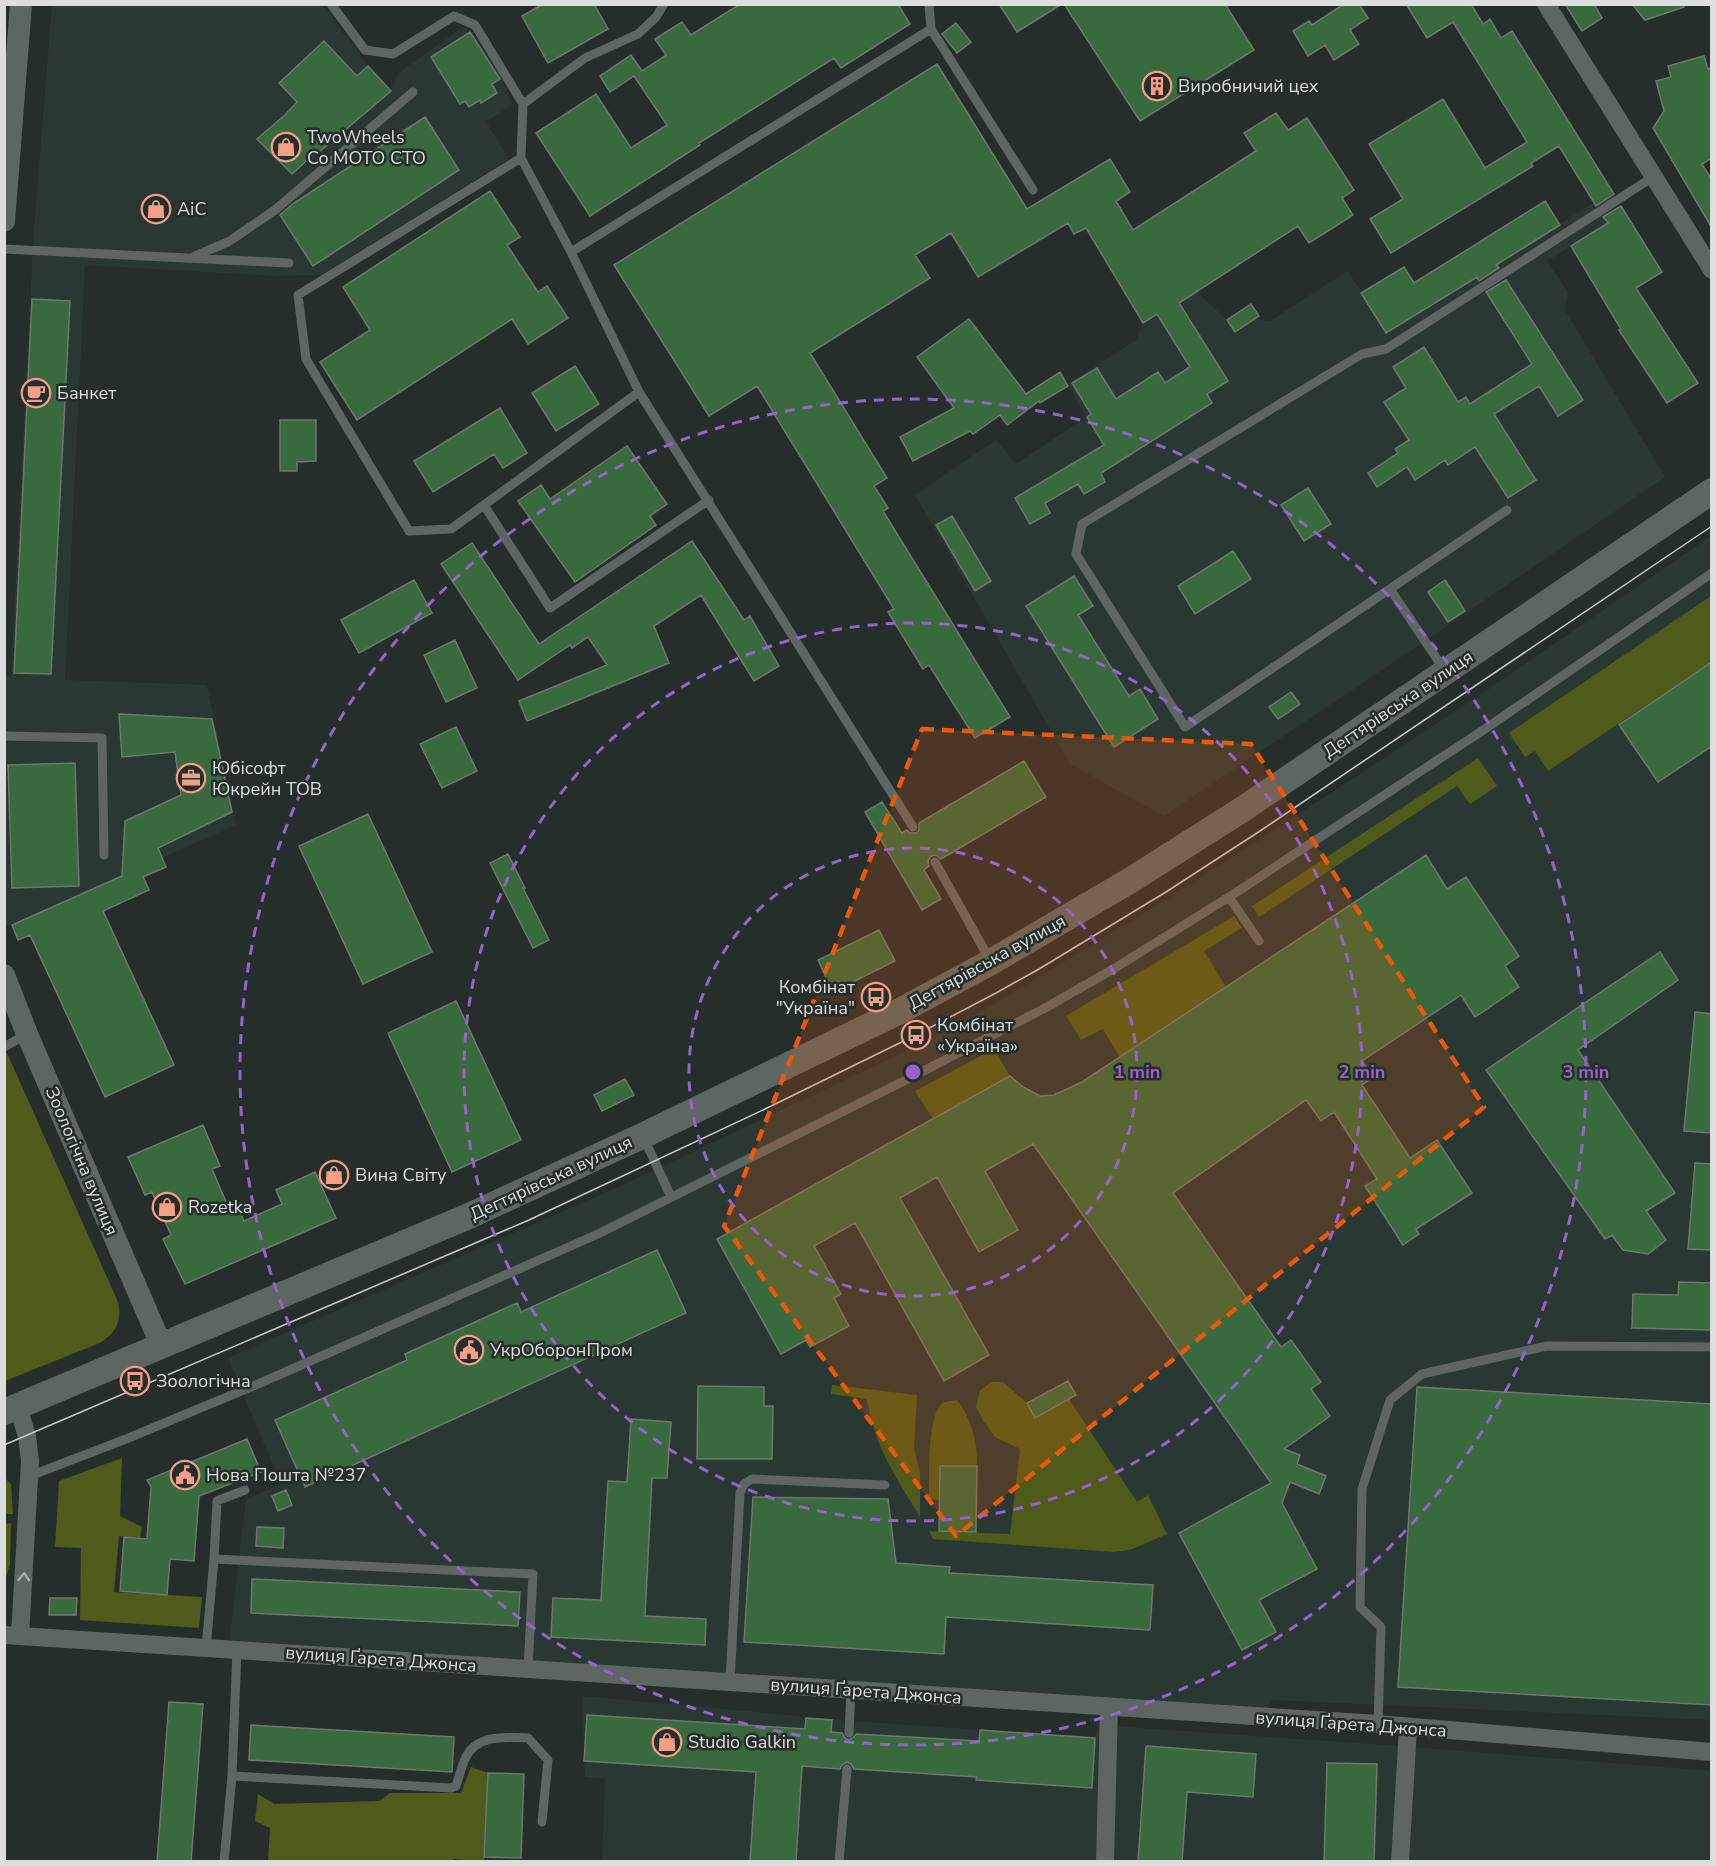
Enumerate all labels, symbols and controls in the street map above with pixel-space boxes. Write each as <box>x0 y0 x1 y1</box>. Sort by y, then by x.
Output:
building icon: Виробничий цех <box>1141 70 1173 102</box>
place label: Виробничий цех <box>1178 74 1319 98</box>
place label: TwoWheels Co МОТО СТО <box>307 125 426 170</box>
shop icon: TwoWheels Co МОТО СТО <box>270 131 302 163</box>
shop icon: АіС <box>140 193 172 225</box>
place label: АіС <box>177 197 207 221</box>
cafe icon: Банкет <box>20 377 52 409</box>
place label: Банкет <box>57 381 116 405</box>
street label: Дегтярівська вулиця <box>1318 645 1478 763</box>
place label: Юбісофт Юкрейн ТОВ <box>212 756 322 801</box>
office icon: Юбісофт Юкрейн ТОВ <box>175 762 207 794</box>
street label: Дегтярівська вулиця <box>904 909 1070 1015</box>
place label: Комбінат "Україна" <box>776 975 855 1020</box>
bus stop icon: Комбінат "Україна" <box>860 981 892 1013</box>
place label: Комбінат «Україна» <box>937 1013 1018 1058</box>
bus stop icon: Комбінат «Україна» <box>900 1019 932 1051</box>
text: 1 min <box>1114 1060 1160 1084</box>
text: 2 min <box>1339 1060 1385 1084</box>
text: 3 min <box>1563 1060 1609 1084</box>
centre of rings <box>903 1062 923 1082</box>
street label: Зоологічна вулиця <box>40 1083 124 1239</box>
street label: Дегтярівська вулиця <box>466 1130 636 1226</box>
shop icon: Вина Світу <box>318 1159 350 1191</box>
place label: Вина Світу <box>355 1163 447 1187</box>
shop icon: Rozetka <box>151 1191 183 1223</box>
place label: Rozetka <box>188 1195 252 1219</box>
public building icon: УкрОборонПром <box>453 1334 485 1366</box>
place label: УкрОборонПром <box>489 1338 633 1362</box>
bus stop icon: Зоологічна <box>119 1365 151 1397</box>
place label: Зоологічна <box>156 1369 251 1393</box>
public building icon: Нова Пошта №237 <box>169 1459 201 1491</box>
place label: Нова Пошта №237 <box>206 1463 366 1487</box>
one-way arrow <box>17 1573 30 1582</box>
street label: вулиця Ґарета Джонса <box>285 1640 477 1678</box>
street label: вулиця Ґарета Джонса <box>770 1672 962 1710</box>
street label: вулиця Ґарета Джонса <box>1255 1705 1447 1743</box>
shop icon: Studio Galkin <box>651 1726 683 1758</box>
place label: Studio Galkin <box>688 1730 796 1754</box>

